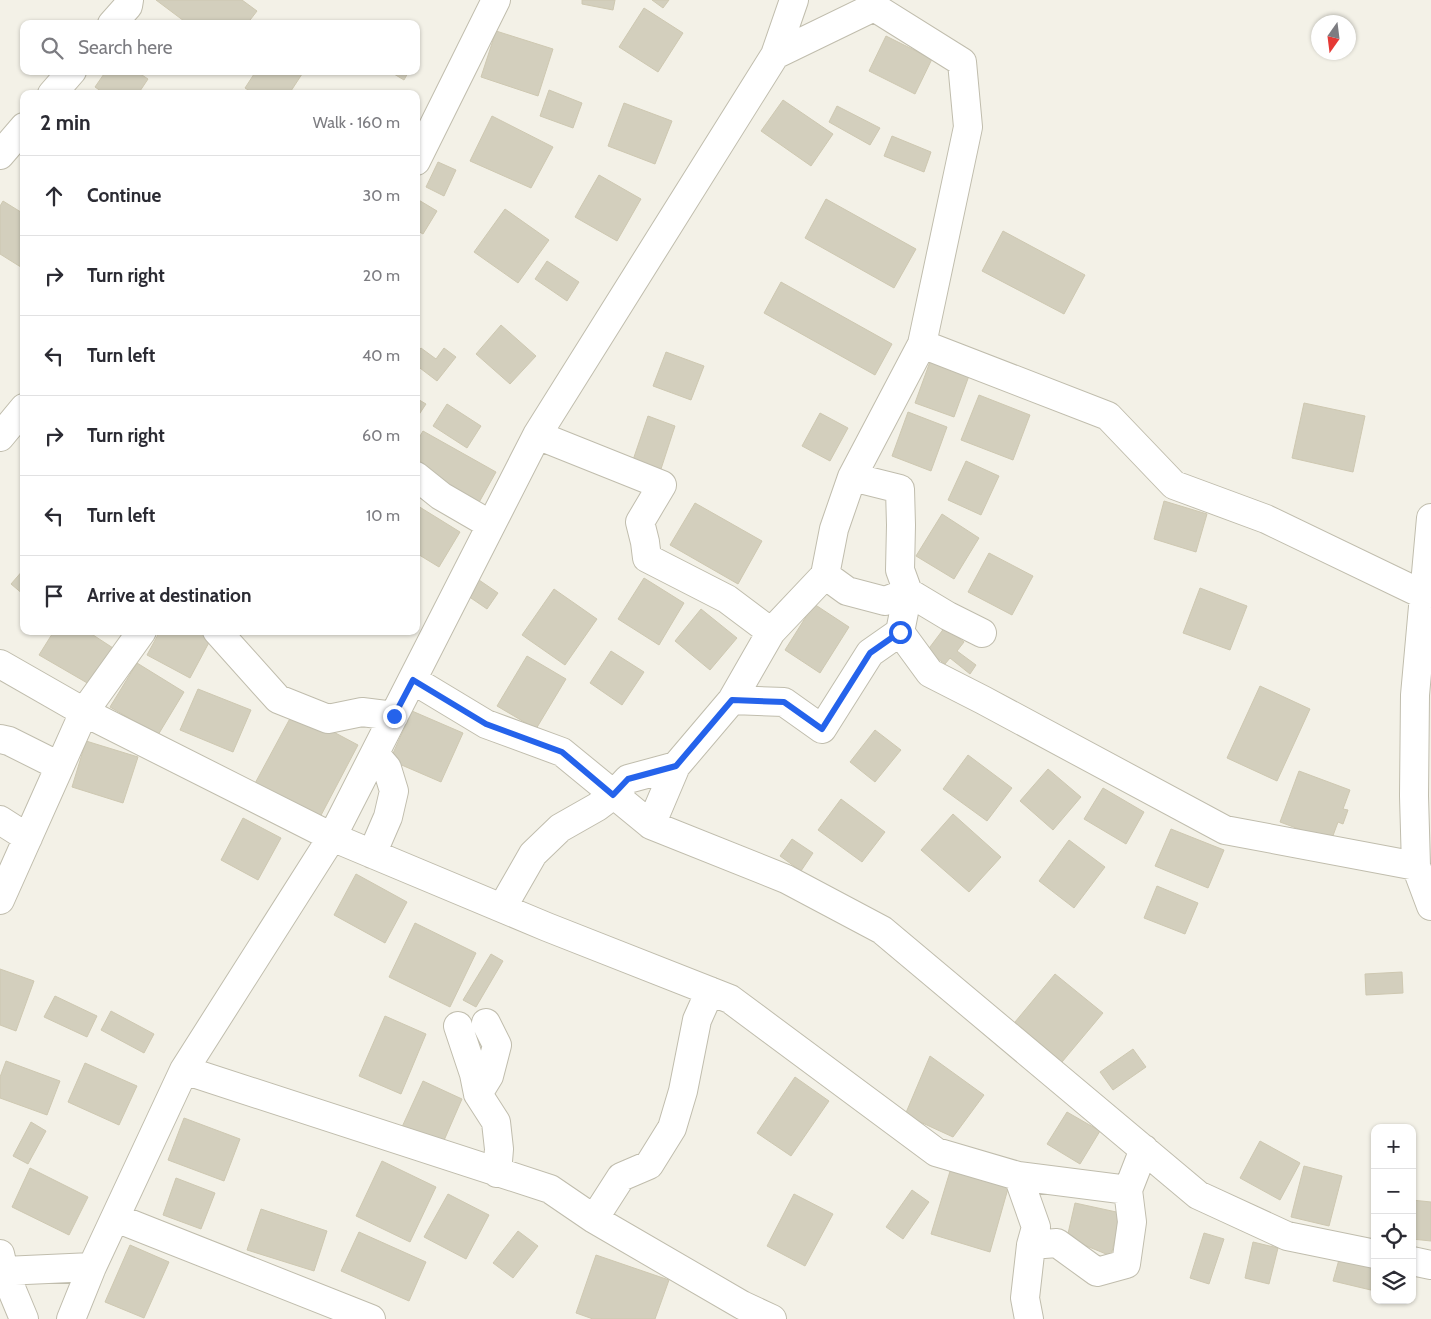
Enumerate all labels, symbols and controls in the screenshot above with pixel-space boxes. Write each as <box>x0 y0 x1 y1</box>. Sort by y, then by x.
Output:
north arrow <box>1311 15 1356 60</box>
search box <box>20 20 420 75</box>
icon: search <box>38 34 66 62</box>
text: Search here <box>78 36 172 59</box>
text: 2 min <box>40 110 91 135</box>
text: Walk · 160 m <box>313 113 400 132</box>
icon: ahead <box>40 182 68 210</box>
text: Continue <box>87 184 161 207</box>
text: 30 m <box>363 186 400 205</box>
icon: right <box>40 262 68 290</box>
text: Turn right <box>87 264 165 287</box>
text: 20 m <box>363 266 400 285</box>
icon: left <box>40 342 68 370</box>
text: Turn left <box>87 344 155 367</box>
text: 40 m <box>362 346 400 365</box>
icon: right <box>40 422 68 450</box>
text: Turn right <box>87 424 165 447</box>
text: 60 m <box>362 426 400 445</box>
icon: left <box>40 502 68 530</box>
text: Turn left <box>87 504 155 527</box>
text: 10 m <box>366 506 400 525</box>
icon: arrive <box>40 582 68 610</box>
text: Arrive at destination <box>87 584 251 607</box>
route start <box>889 621 912 644</box>
route end <box>383 705 406 728</box>
map controls <box>1371 1124 1416 1304</box>
button: + <box>1371 1124 1416 1169</box>
button: − <box>1371 1169 1416 1214</box>
button: locate <box>1371 1214 1416 1259</box>
button: layers <box>1371 1259 1416 1304</box>

